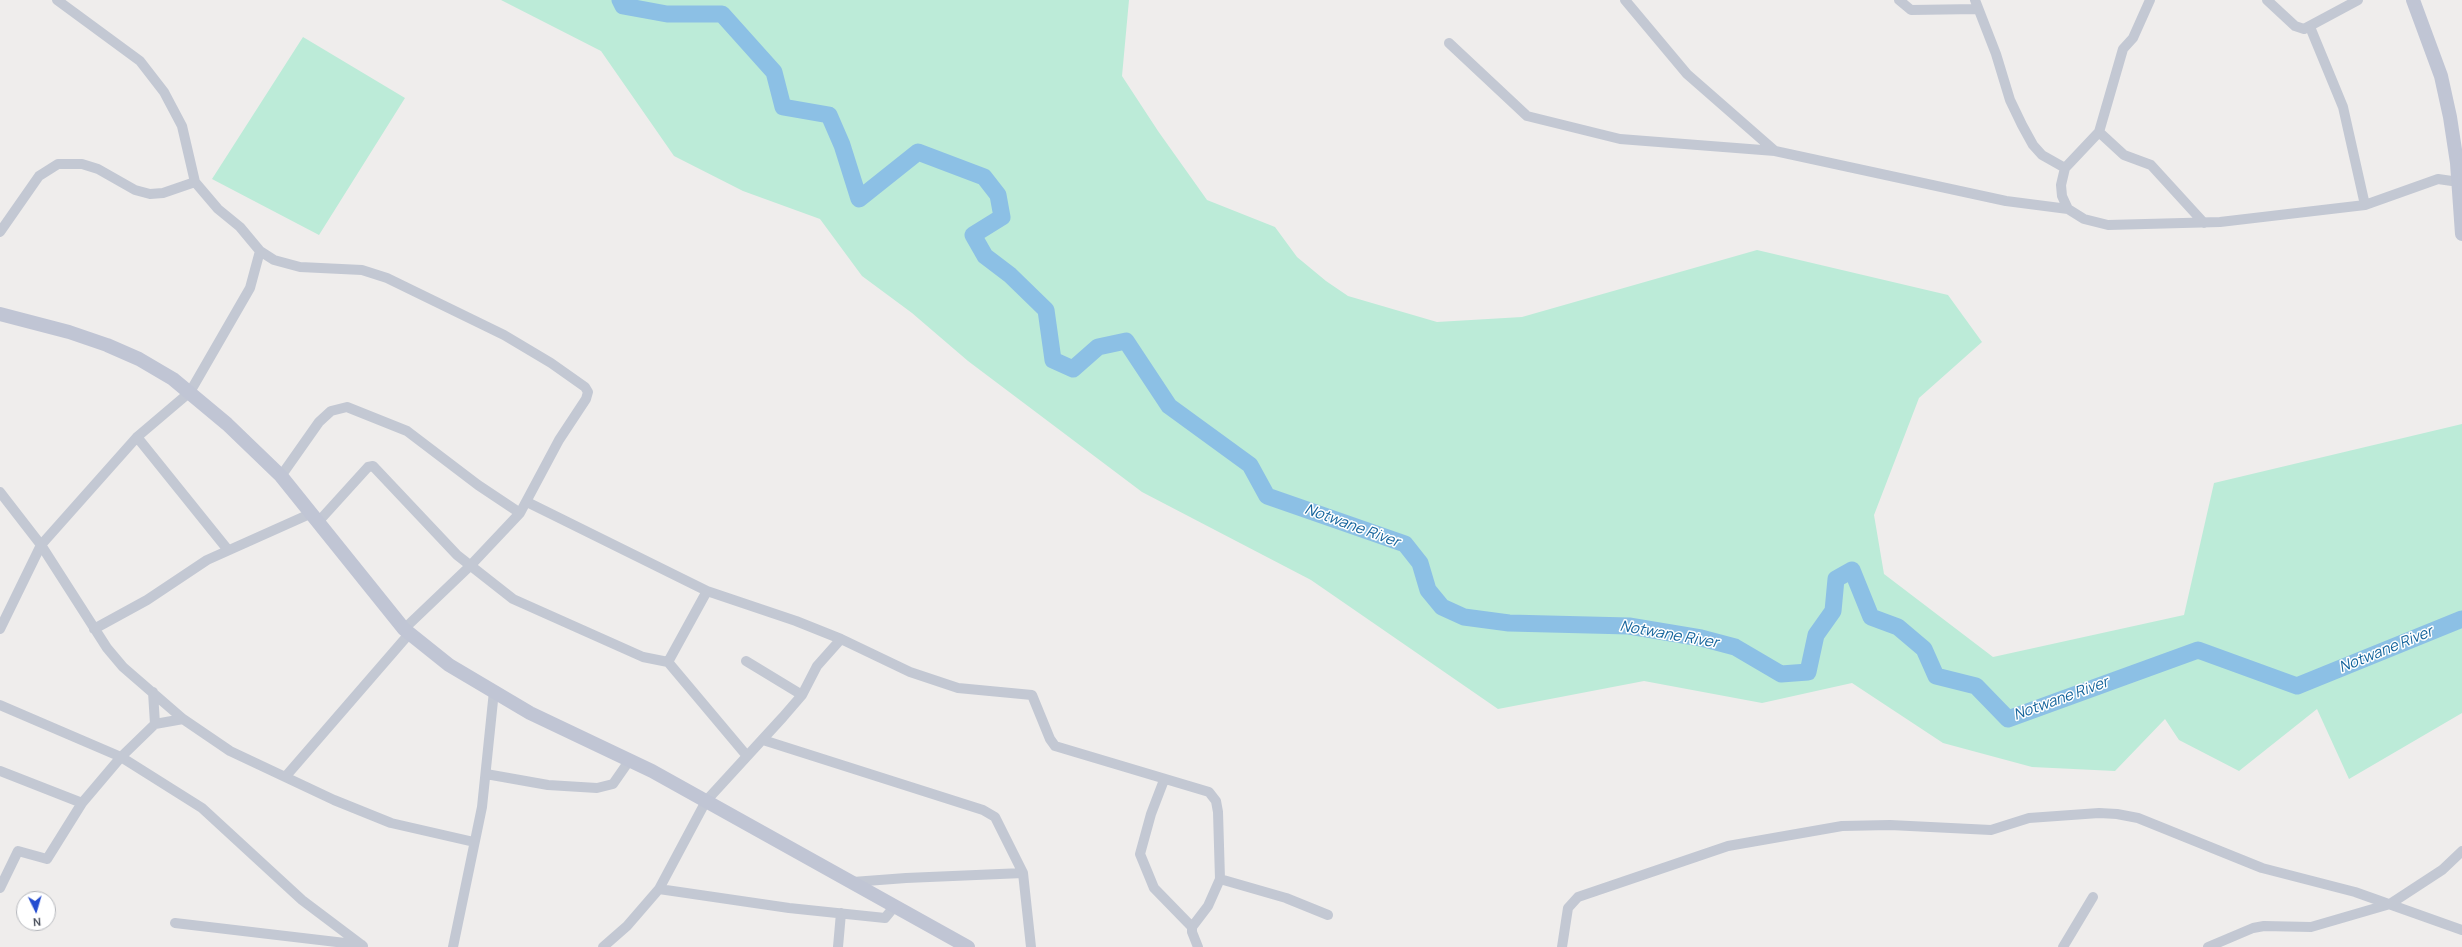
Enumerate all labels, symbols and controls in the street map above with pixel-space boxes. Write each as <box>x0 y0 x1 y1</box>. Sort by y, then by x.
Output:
water label: Notwane River <box>1302 501 1402 551</box>
water label: Notwane River <box>1618 617 1720 653</box>
water label: Notwane River <box>2336 623 2436 677</box>
water label: Notwane River <box>2011 674 2111 724</box>
north arrow <box>16 891 56 931</box>
text: N <box>32 915 42 930</box>

